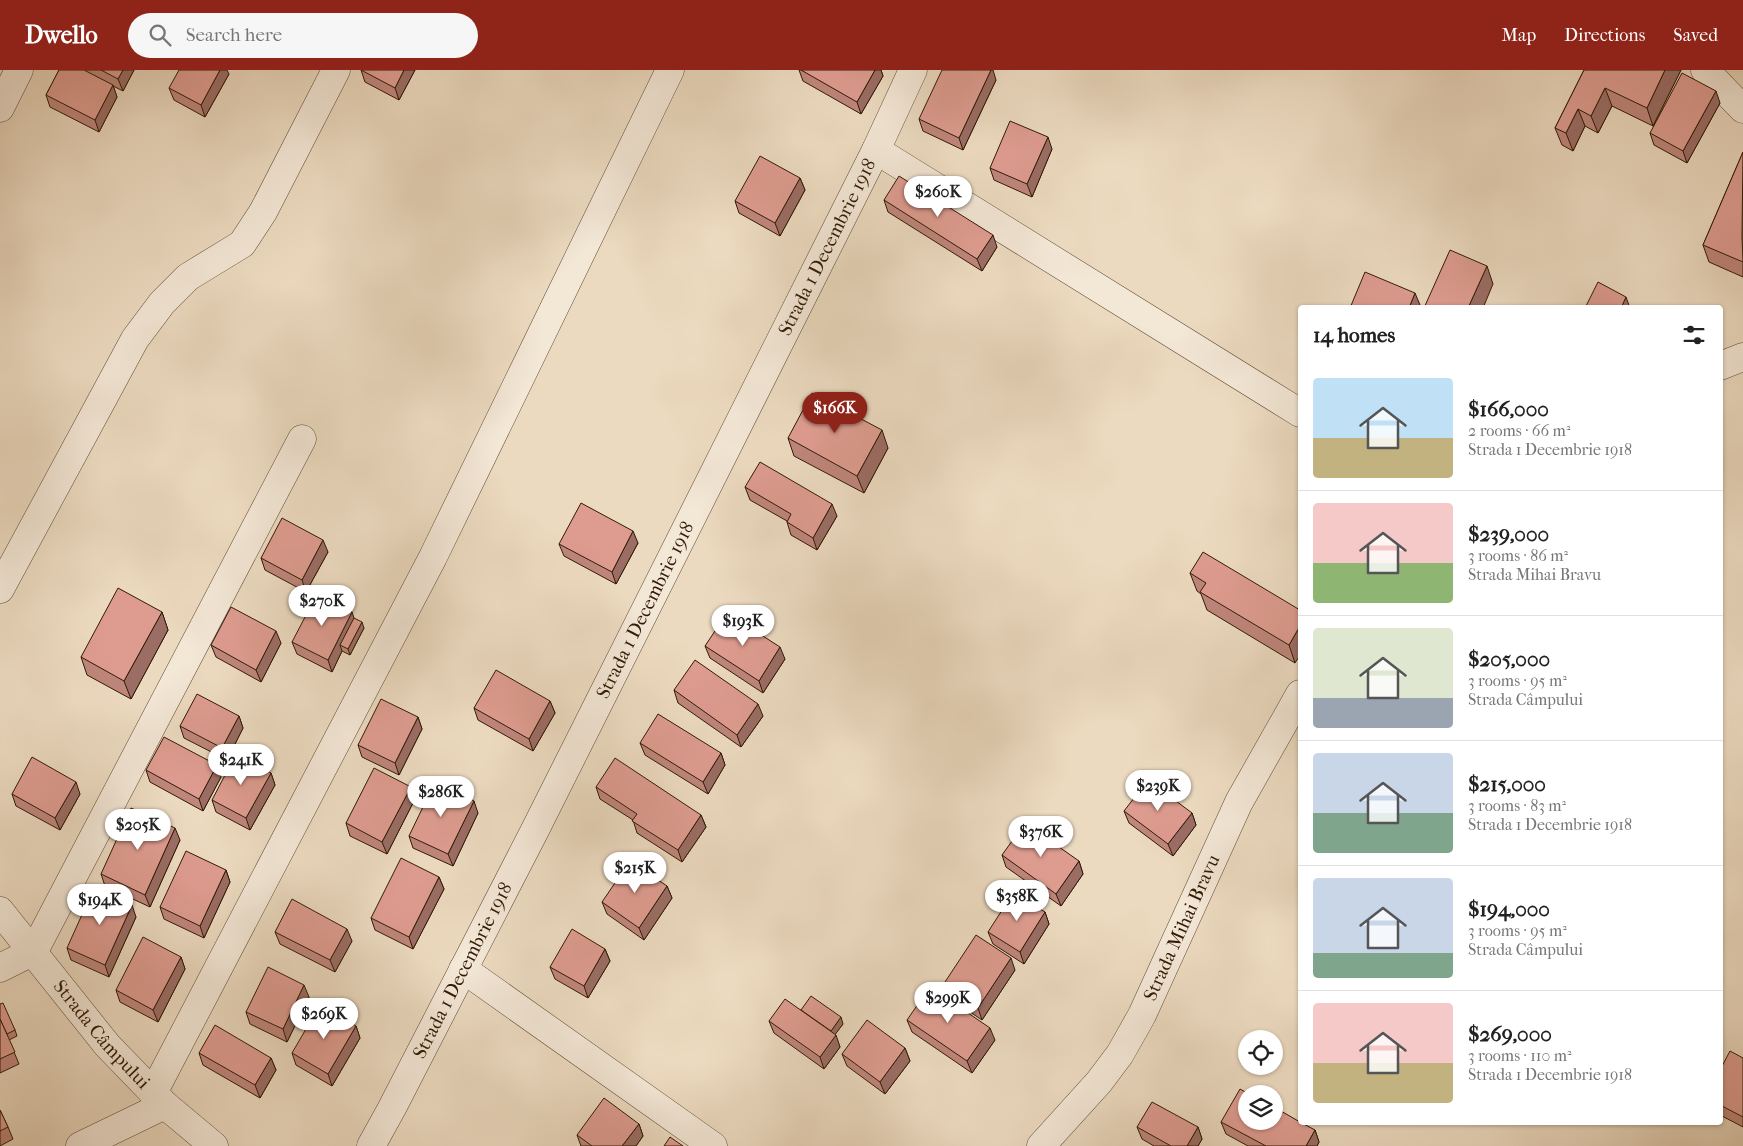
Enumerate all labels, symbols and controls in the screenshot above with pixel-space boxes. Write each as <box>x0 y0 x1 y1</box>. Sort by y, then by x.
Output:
search box <box>128 13 478 58</box>
text: Dwello <box>25 21 98 49</box>
icon: search <box>146 21 174 49</box>
text: Search here <box>186 24 282 46</box>
text: Map <box>1502 25 1536 46</box>
text: Directions <box>1564 25 1645 46</box>
text: Saved <box>1673 25 1718 46</box>
street label: Strada 1 Decembrie 1918 <box>774 155 881 339</box>
pin: $260K <box>903 176 973 218</box>
text: $260K <box>915 182 961 201</box>
icon: filters <box>1680 321 1708 349</box>
text: 14 homes <box>1313 323 1395 347</box>
pin: $166K <box>800 392 870 434</box>
text: $166,000 <box>1468 397 1549 421</box>
text: $166K <box>813 398 857 417</box>
icon: home <box>1353 398 1413 458</box>
text: 2 rooms · 66 m² <box>1468 421 1570 440</box>
text: Strada 1 Decembrie 1918 <box>1468 440 1632 459</box>
street label: Strada 1 Decembrie 1918 <box>592 518 699 702</box>
text: $239,000 <box>1468 522 1549 546</box>
icon: home <box>1353 523 1413 583</box>
text: 3 rooms · 86 m² <box>1468 546 1568 565</box>
text: Strada Mihai Bravu <box>1468 565 1601 584</box>
pin: $270K <box>287 584 357 627</box>
text: $270K <box>299 591 345 610</box>
pin: $193K <box>708 604 778 647</box>
text: $193K <box>722 611 764 630</box>
text: $205,000 <box>1468 647 1550 671</box>
icon: home <box>1353 648 1413 708</box>
text: 3 rooms · 95 m² <box>1468 671 1567 690</box>
text: Strada Câmpului <box>1468 690 1583 709</box>
pin: $241K <box>206 744 276 786</box>
text: $241K <box>219 750 263 769</box>
pin: $239K <box>1123 770 1193 812</box>
text: $215,000 <box>1468 772 1546 796</box>
icon: home <box>1353 773 1413 833</box>
pin: $286K <box>406 776 476 818</box>
text: $239K <box>1136 776 1180 795</box>
text: $286K <box>418 782 464 801</box>
text: 3 rooms · 83 m² <box>1468 796 1566 815</box>
pin: $205K <box>103 808 173 851</box>
text: $205K <box>116 815 160 834</box>
text: Strada 1 Decembrie 1918 <box>1468 815 1632 834</box>
pin: $376K <box>1006 816 1076 858</box>
text: $376K <box>1019 822 1063 841</box>
street label: Strada Mihai Bravu <box>1139 851 1225 1004</box>
pin: $215K <box>600 852 670 894</box>
text: $215K <box>614 858 656 877</box>
street label: Strada 1 Decembrie 1918 <box>408 879 517 1062</box>
pin: $358K <box>982 880 1052 922</box>
pin: $194K <box>65 884 135 926</box>
text: $358K <box>996 886 1038 905</box>
text: $194K <box>78 890 122 909</box>
text: $194,000 <box>1468 897 1550 921</box>
icon: home <box>1353 898 1413 958</box>
text: 3 rooms · 95 m² <box>1468 921 1567 940</box>
text: Strada Câmpului <box>1468 940 1583 959</box>
street label: Strada Câmpului <box>49 976 155 1094</box>
pin: $299K <box>913 982 983 1024</box>
text: $299K <box>925 988 971 1007</box>
pin: $269K <box>289 998 359 1040</box>
text: $269K <box>301 1004 347 1023</box>
text: $269,000 <box>1468 1022 1552 1046</box>
icon: home <box>1353 1023 1413 1083</box>
map controls <box>1238 1030 1283 1130</box>
button: locate <box>1238 1030 1283 1075</box>
text: 3 rooms · 110 m² <box>1468 1046 1572 1065</box>
text: Strada 1 Decembrie 1918 <box>1468 1065 1632 1084</box>
button: layers <box>1238 1085 1283 1130</box>

